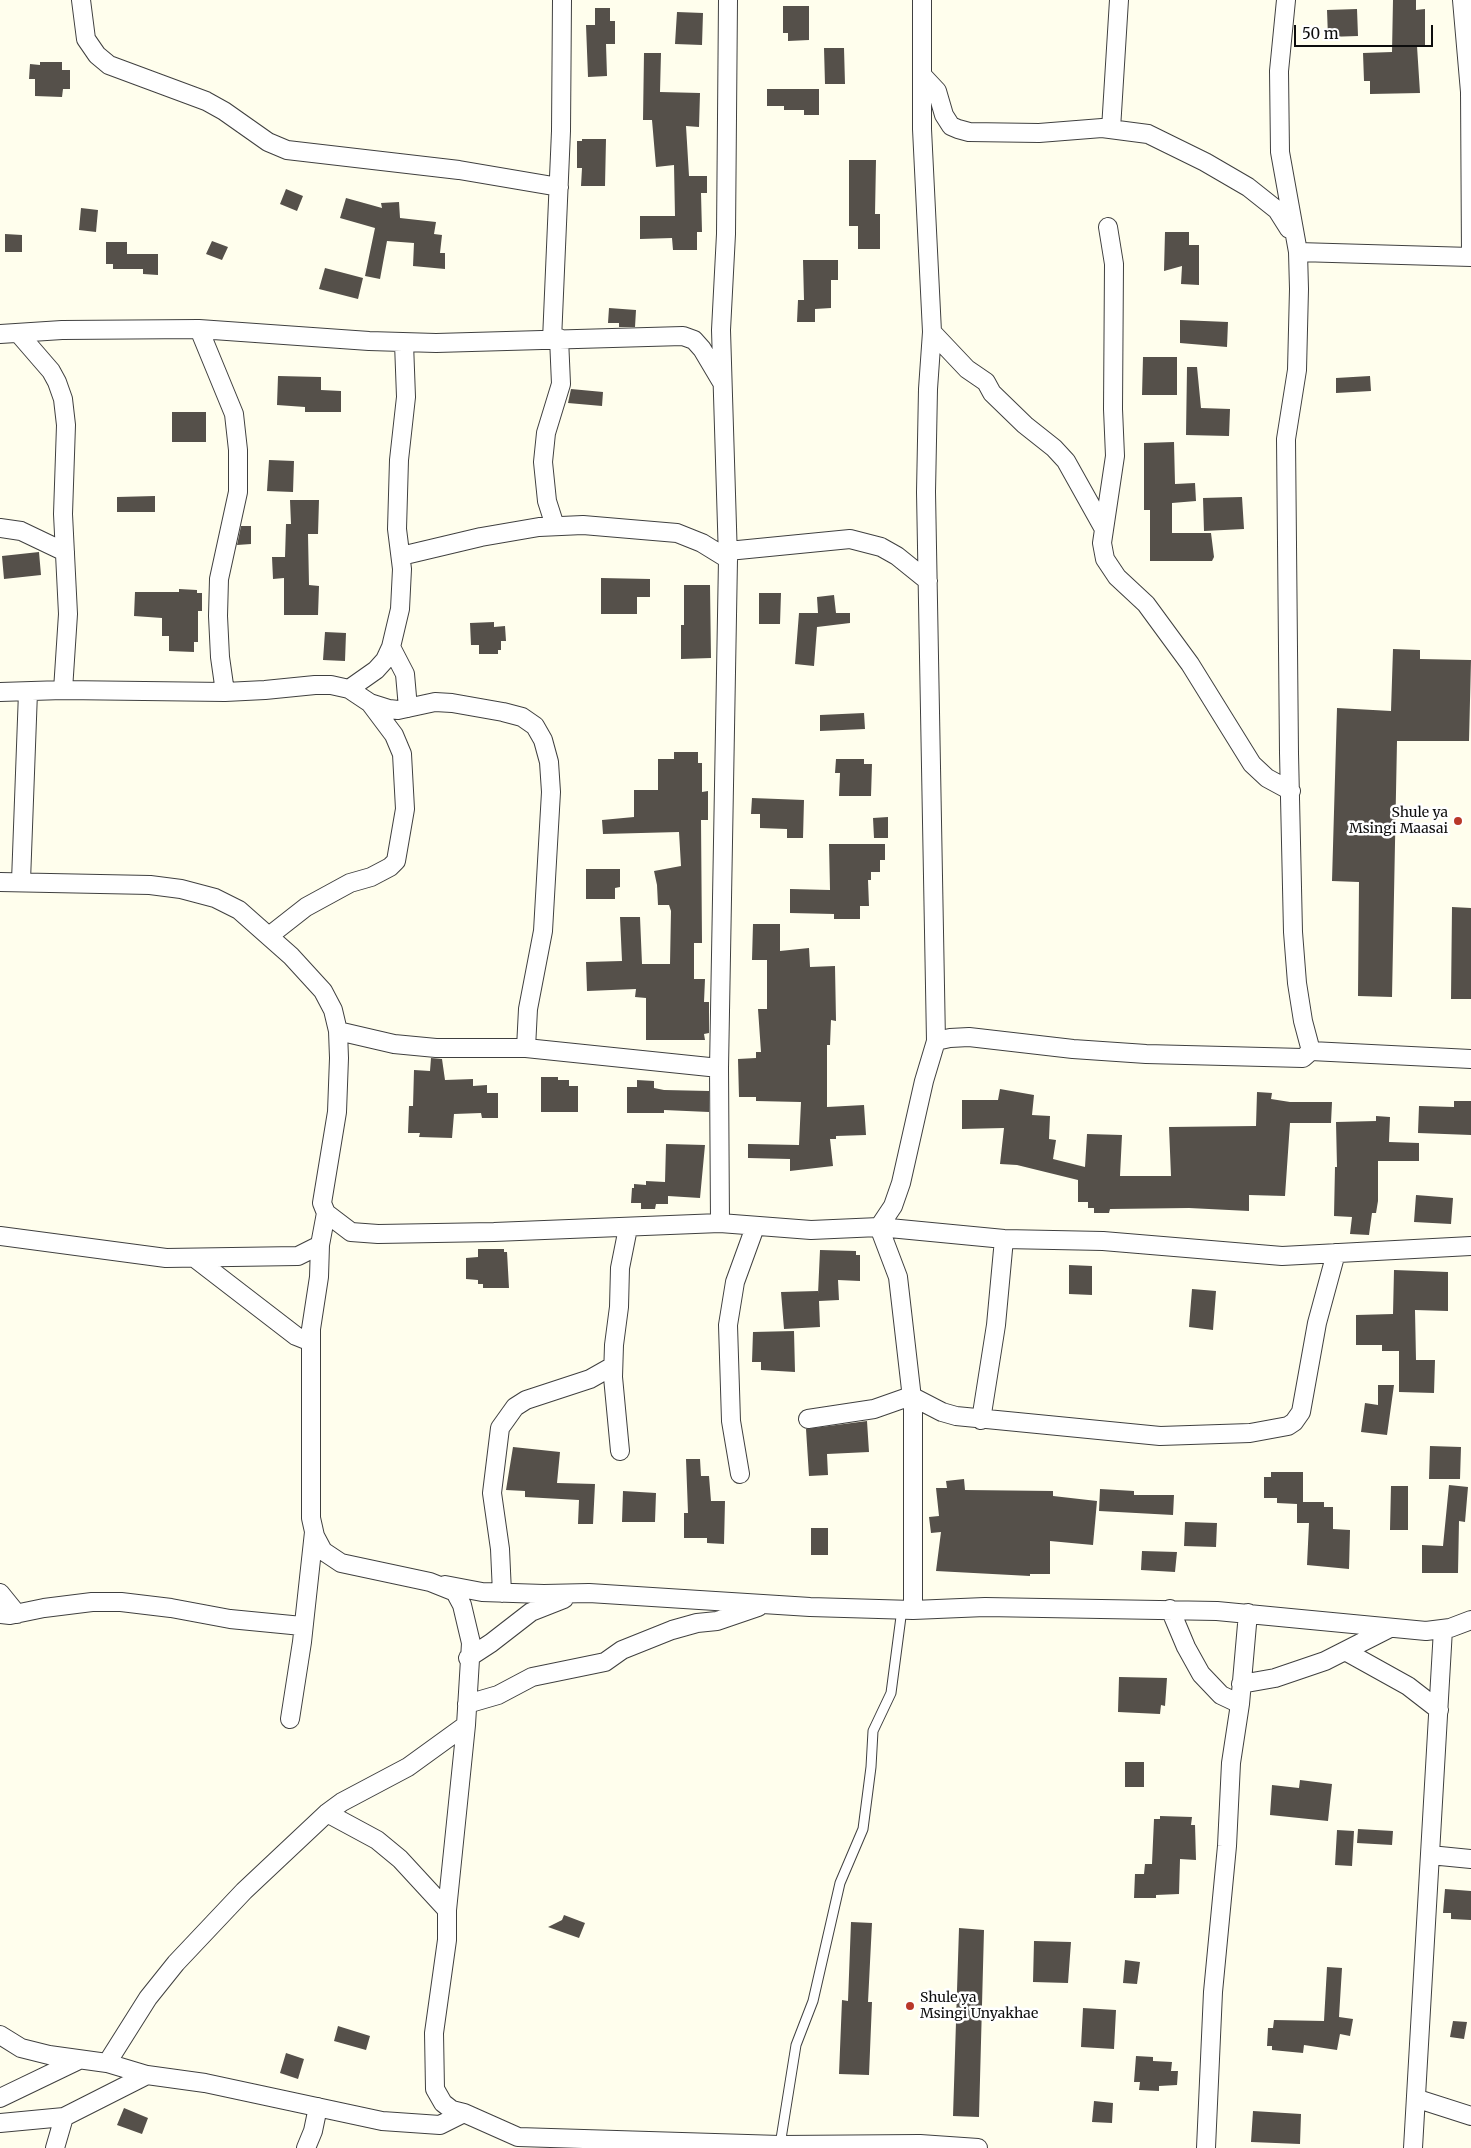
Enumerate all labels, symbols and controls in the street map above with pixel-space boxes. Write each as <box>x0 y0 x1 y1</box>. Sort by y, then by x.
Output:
scale bar <box>1296 15 1435 47</box>
text: 50 m <box>1302 24 1339 43</box>
place label: Shule ya Msingi Maasai <box>1349 805 1448 838</box>
marker: Shule ya Msingi Maasai <box>1452 815 1464 827</box>
place label: Shule ya Msingi Unyakhae <box>920 1990 1038 2022</box>
marker: Shule ya Msingi Unyakhae <box>904 2000 916 2012</box>

